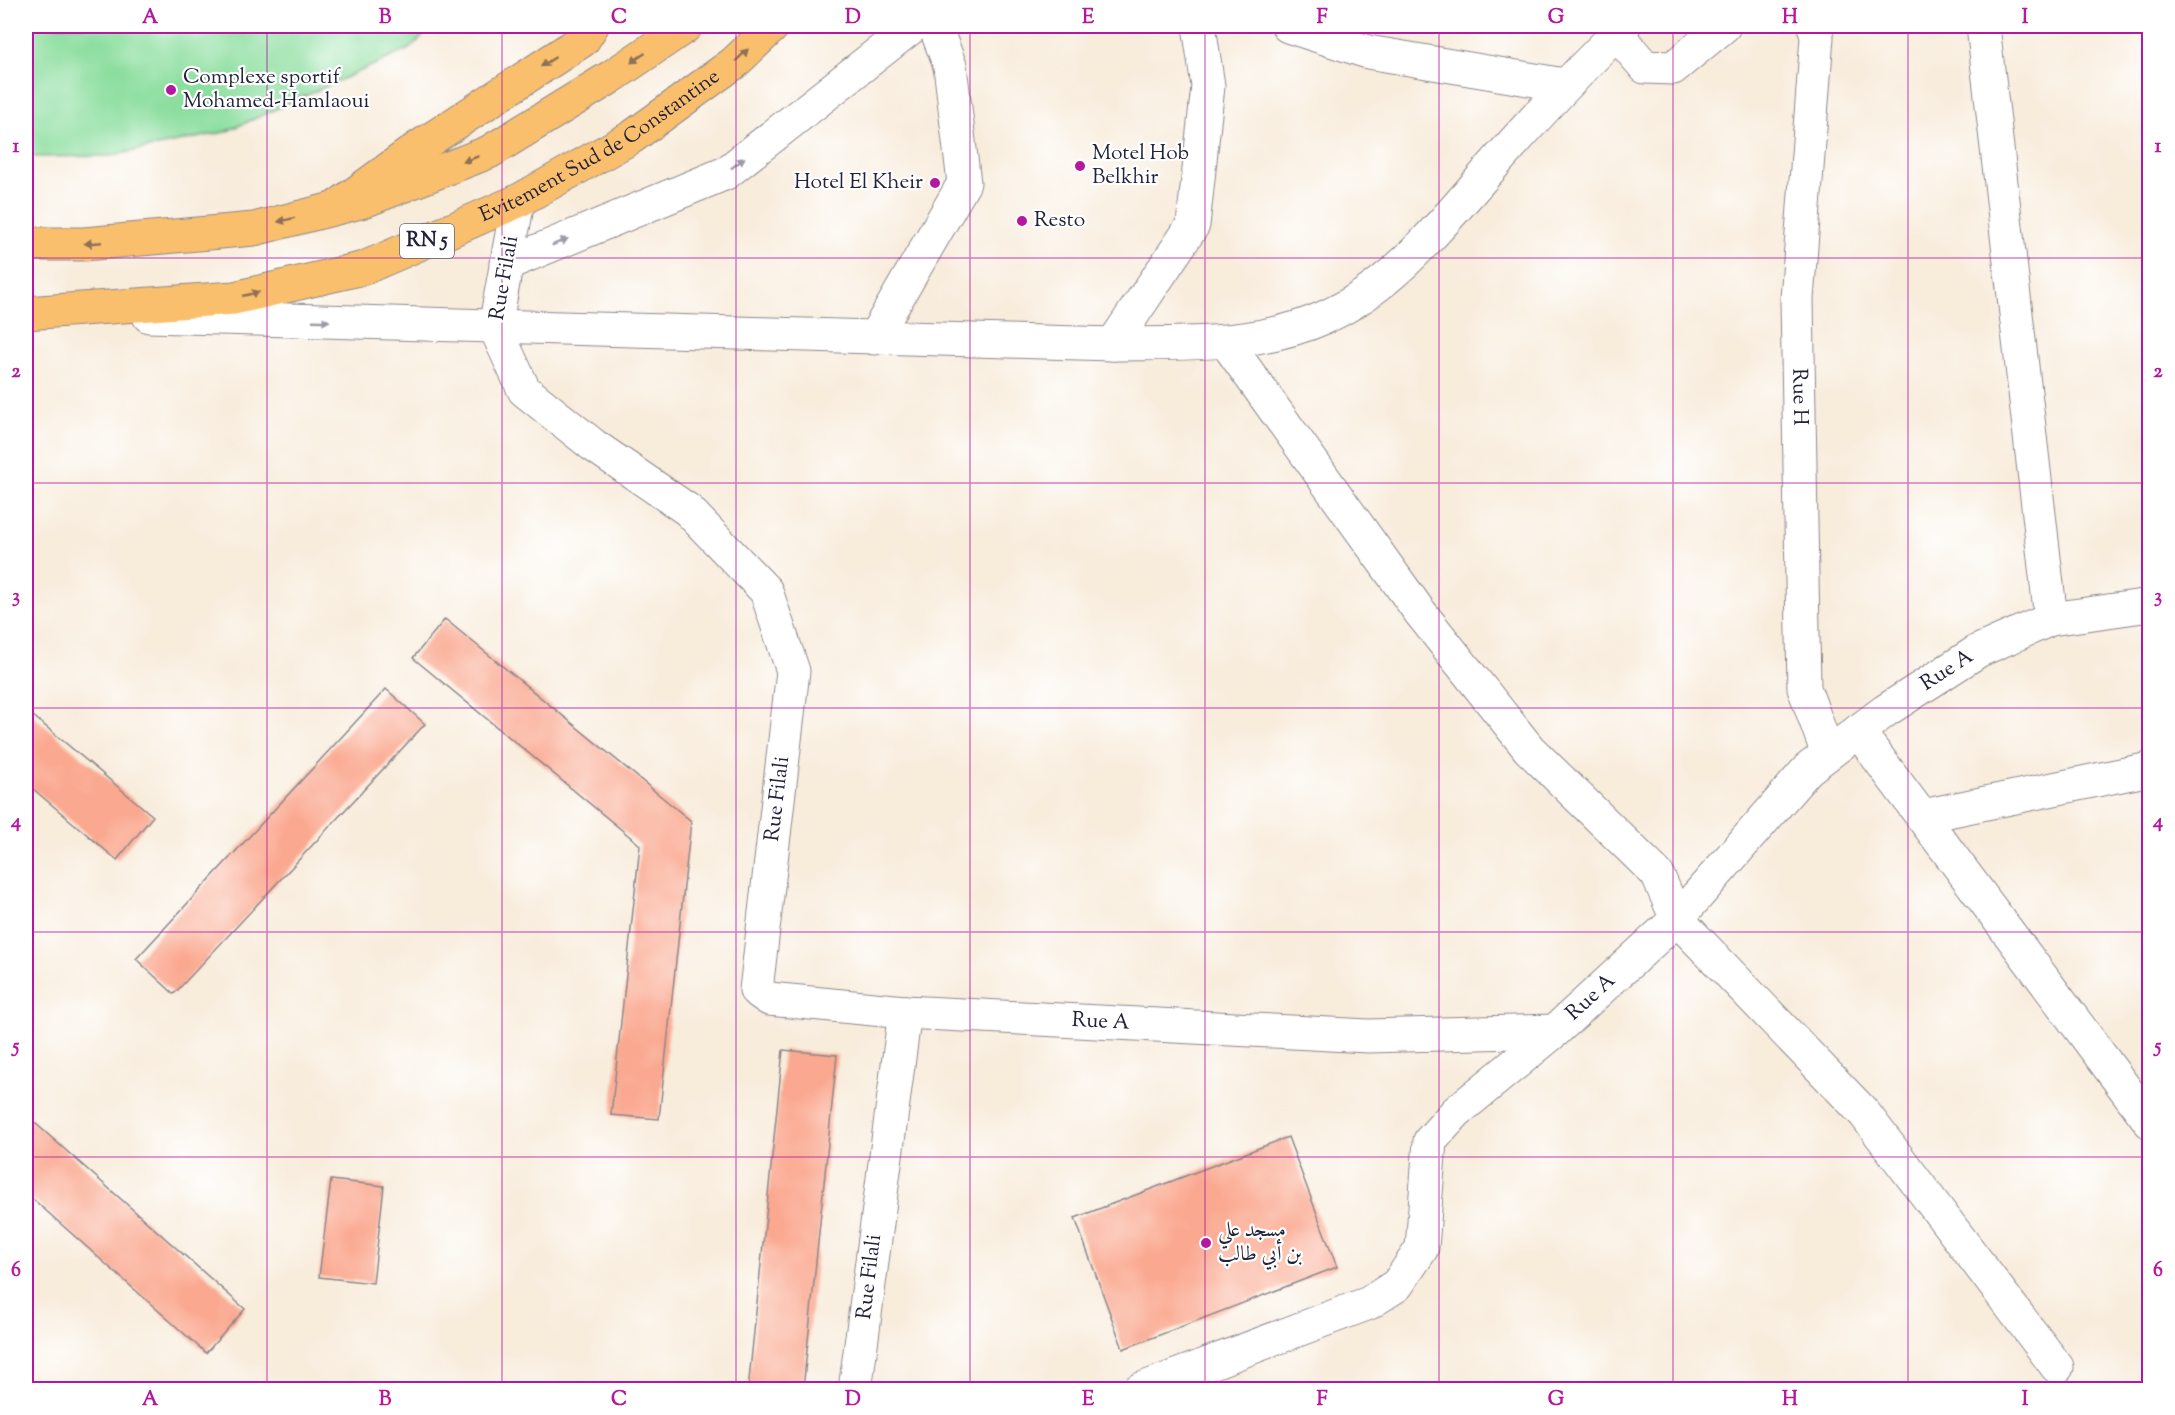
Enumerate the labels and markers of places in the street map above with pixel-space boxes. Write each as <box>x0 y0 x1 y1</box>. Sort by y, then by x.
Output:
place label: Complexe sportif Mohamed-Hamlaoui <box>183 63 370 117</box>
marker: Complexe sportif Mohamed-Hamlaoui <box>164 83 178 97</box>
place label: Motel Hob Belkhir <box>1092 139 1189 193</box>
marker: Motel Hob Belkhir <box>1073 159 1087 173</box>
place label: Hotel El Kheir <box>794 168 923 198</box>
marker: Hotel El Kheir <box>928 176 942 190</box>
place label: Resto <box>1034 206 1085 236</box>
marker: Resto <box>1015 214 1029 228</box>
place label: مسجد علي بن أبي طالب <box>1218 1216 1302 1270</box>
marker: مسجد علي بن أبي طالب <box>1199 1236 1213 1250</box>

